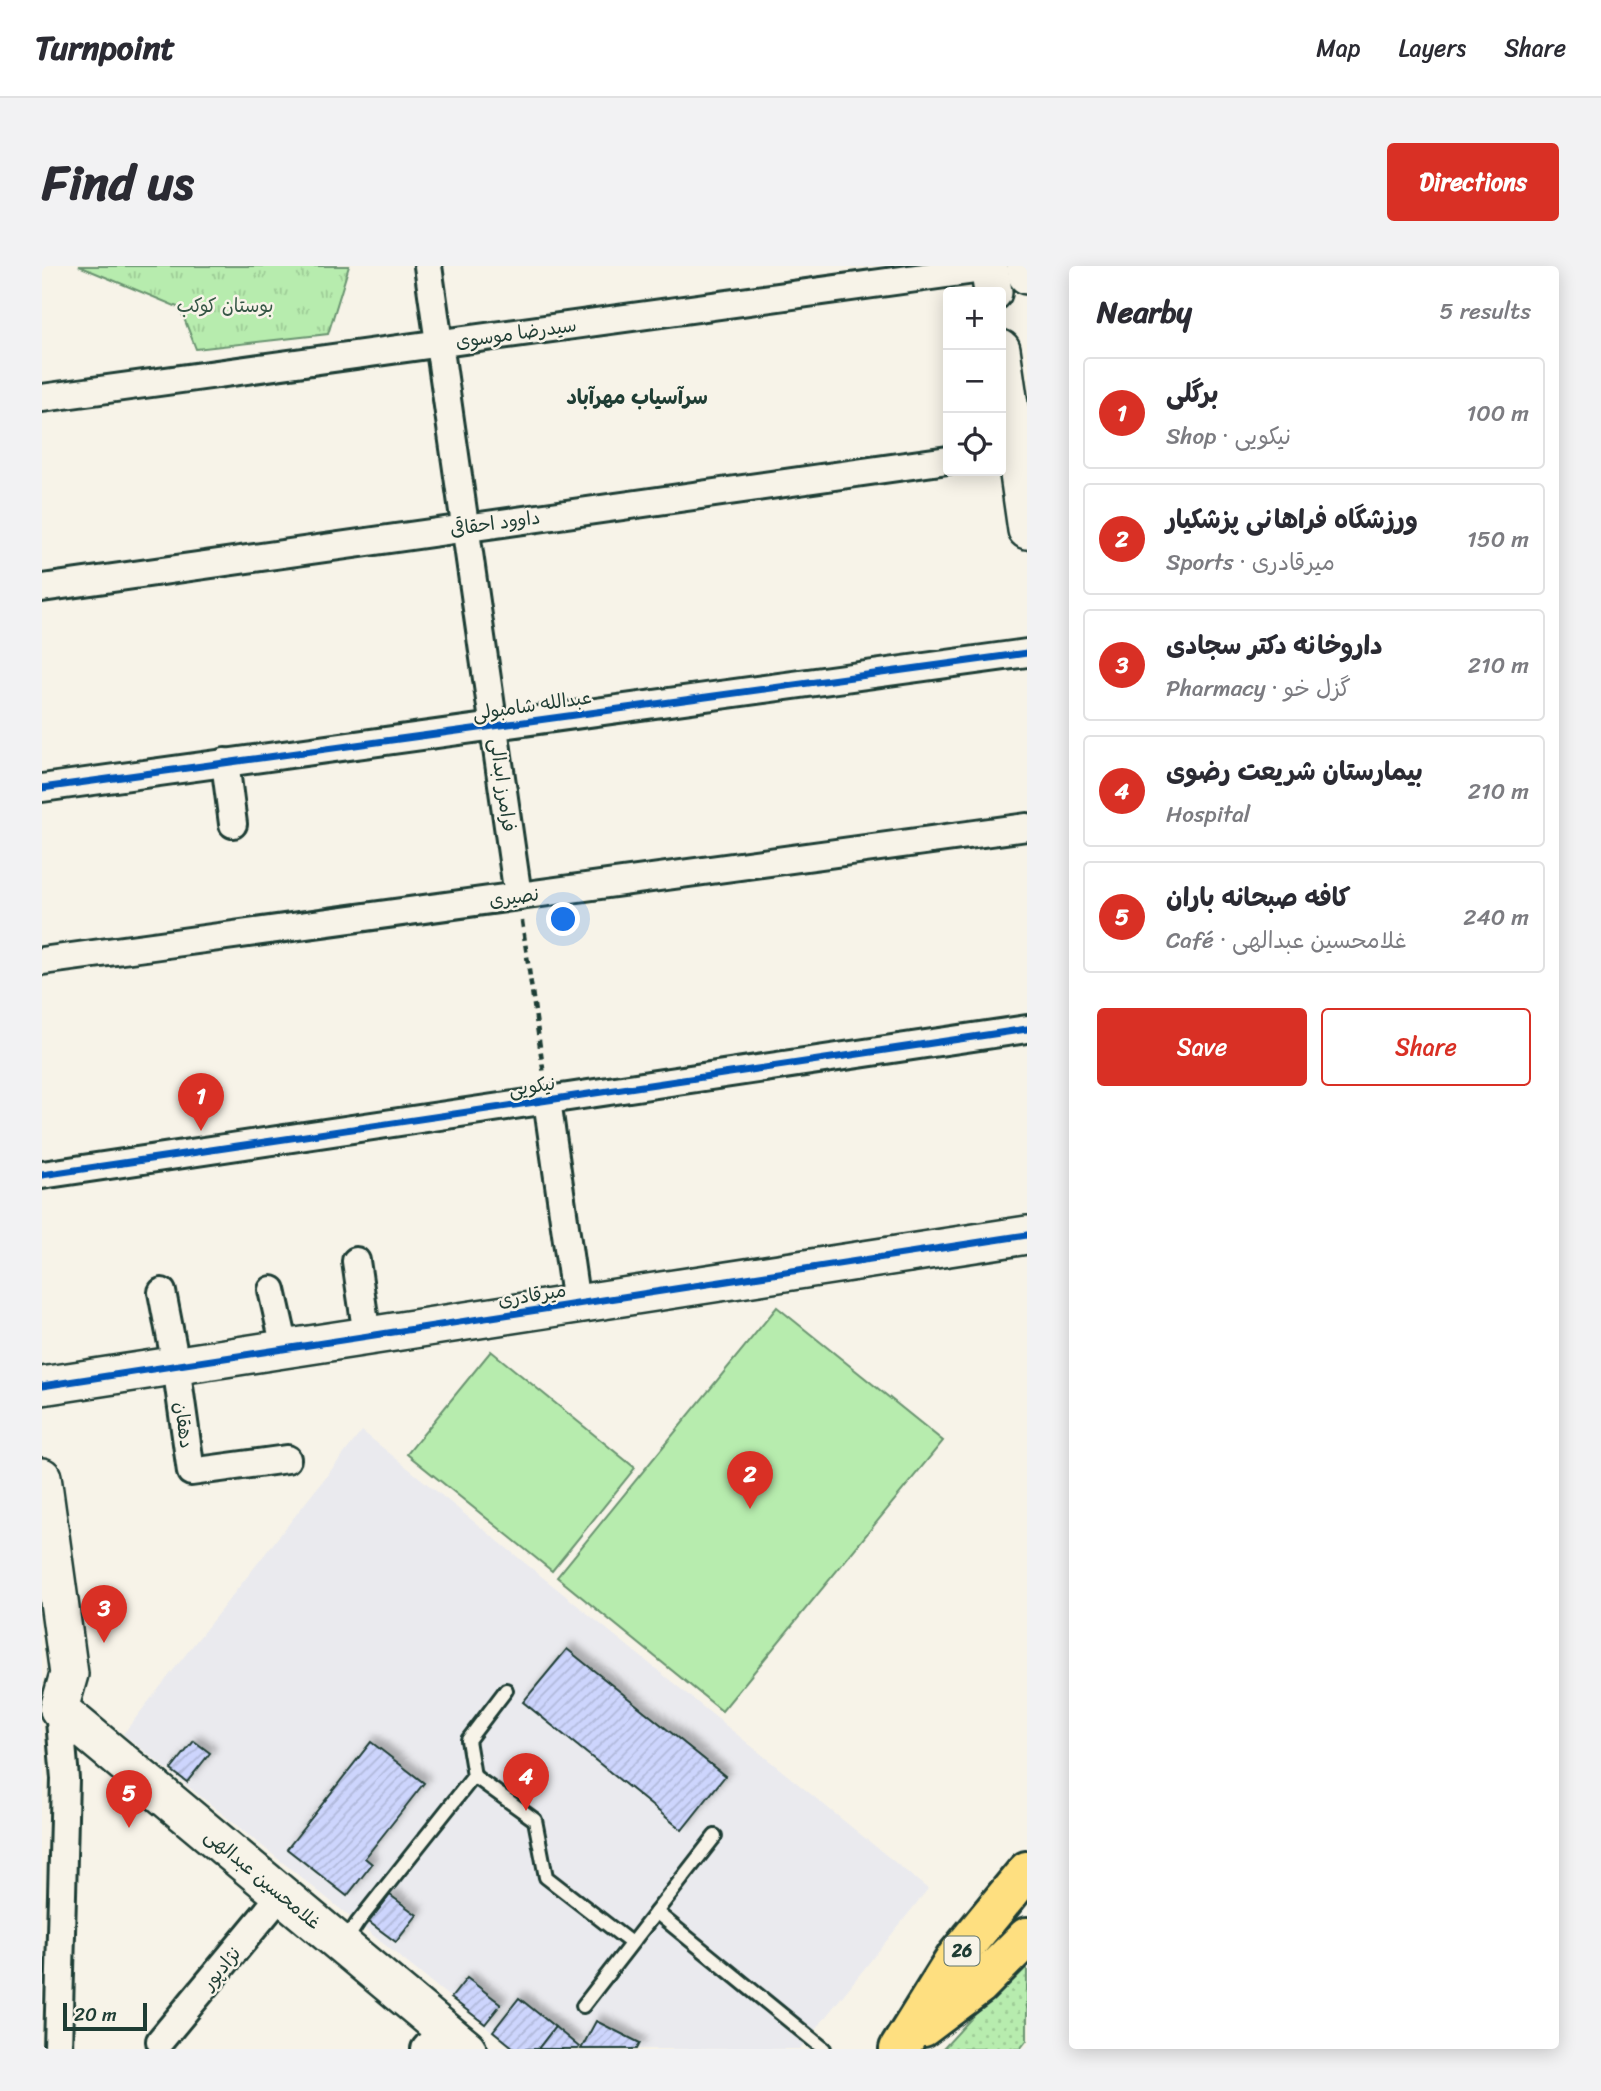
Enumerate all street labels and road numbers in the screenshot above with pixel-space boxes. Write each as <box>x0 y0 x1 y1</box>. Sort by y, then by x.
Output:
street label: سیدرضا موسوی <box>453 308 579 358</box>
street label: داوود احقاقی <box>448 500 542 546</box>
street label: عبدالله شامبولی <box>470 680 594 730</box>
street label: فرامرز ابدالی <box>480 736 526 834</box>
street label: نصیری <box>487 877 541 917</box>
street label: نیکویی <box>507 1066 557 1106</box>
street label: میرقادری <box>495 1273 569 1317</box>
street label: دهقان <box>164 1399 204 1451</box>
street label: غلامحسین عبدالهی <box>197 1820 329 1938</box>
road number: 26 <box>944 1936 979 1966</box>
street label: نژادپور <box>191 1939 249 1999</box>

